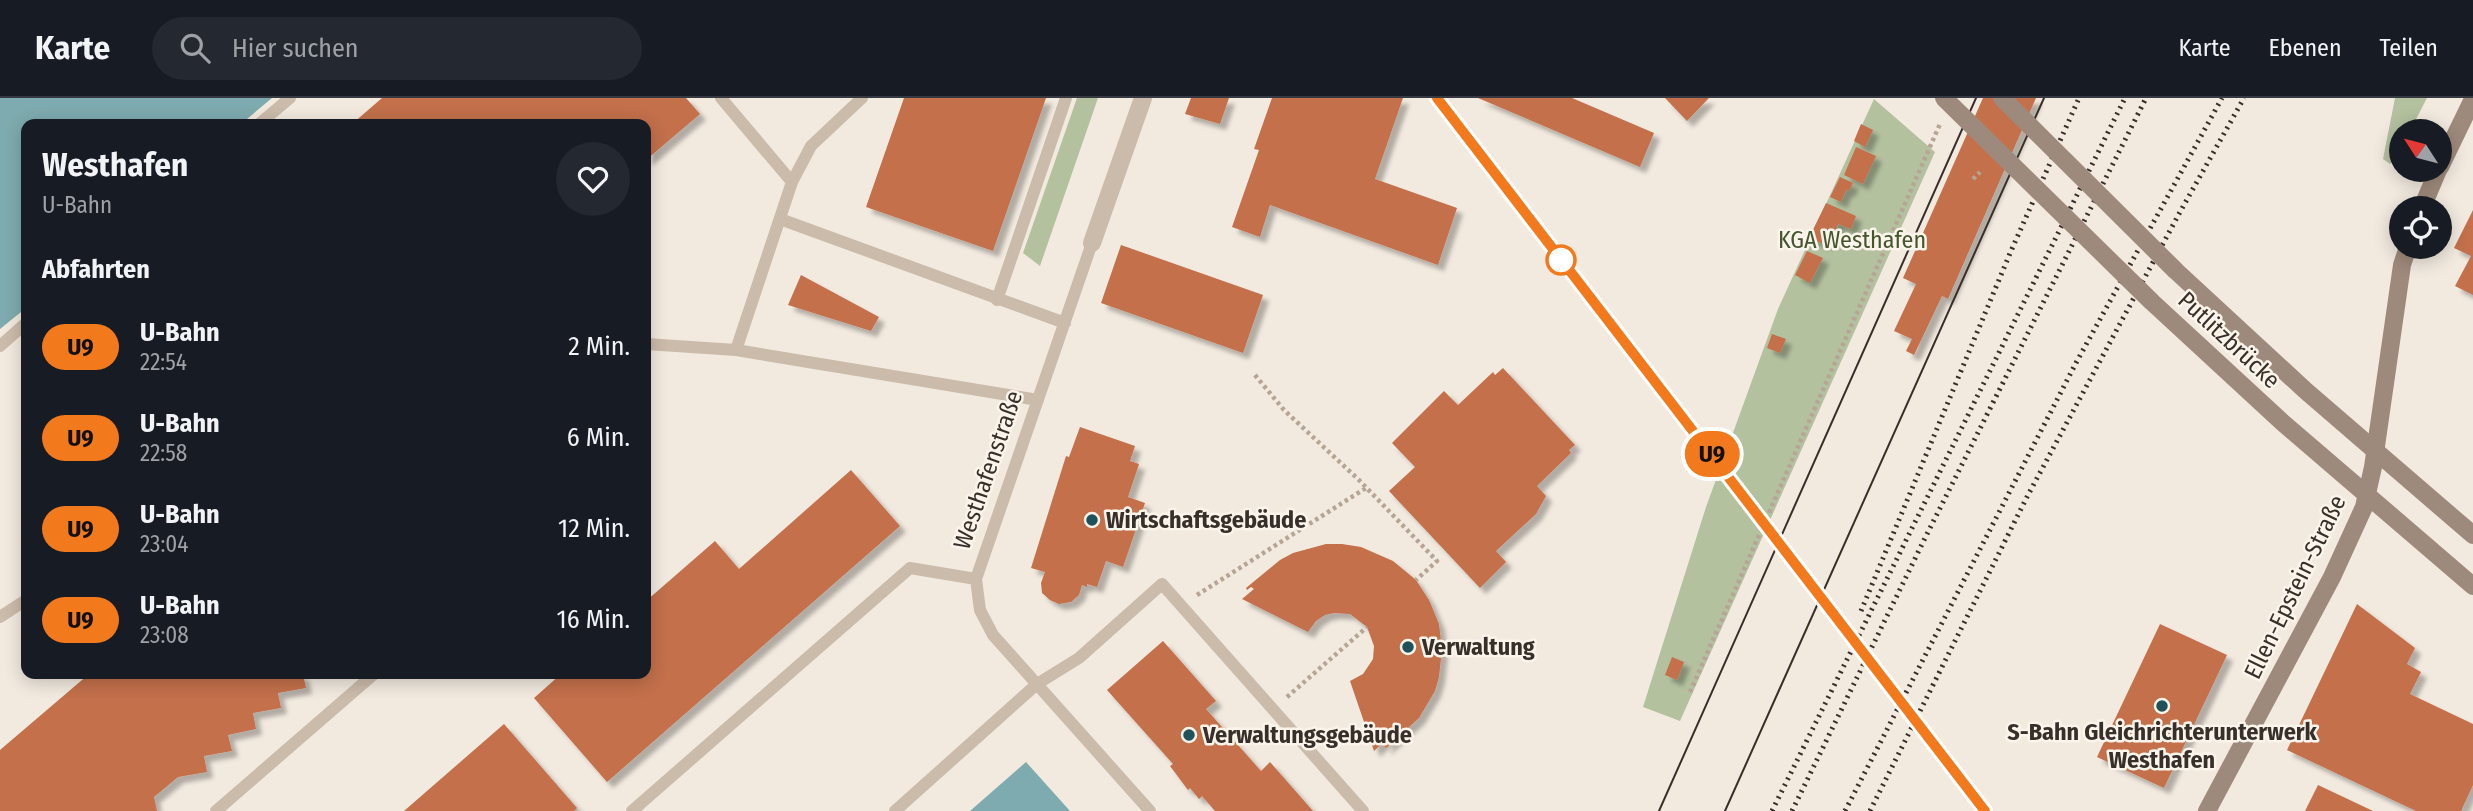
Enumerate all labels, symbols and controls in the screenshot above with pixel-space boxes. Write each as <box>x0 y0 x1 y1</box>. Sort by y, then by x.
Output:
search box <box>152 17 642 80</box>
text: Karte <box>35 28 110 68</box>
icon: search <box>176 29 214 67</box>
text: Hier suchen <box>232 33 359 64</box>
text: Karte <box>2179 34 2231 62</box>
text: Ebenen <box>2269 34 2342 62</box>
text: Teilen <box>2380 34 2438 62</box>
north arrow <box>2389 119 2452 182</box>
map controls <box>2389 119 2452 259</box>
button: heart <box>556 142 630 216</box>
text: Westhafen <box>42 145 188 185</box>
text: U-Bahn <box>42 191 112 219</box>
button: locate <box>2389 196 2452 259</box>
park label: KGA Westhafen <box>1778 226 1926 254</box>
unlabelled marker <box>1546 245 1576 275</box>
text: Abfahrten <box>42 254 150 285</box>
street label: Putlitzbrücke <box>2172 286 2286 394</box>
text: U-Bahn <box>140 317 220 348</box>
text: 2 Min. <box>568 331 630 362</box>
text: U9 <box>67 333 94 361</box>
text: 22:54 <box>140 348 187 376</box>
street label: Westhafenstraße <box>948 387 1028 553</box>
text: U-Bahn <box>140 408 220 439</box>
text: 6 Min. <box>567 422 630 453</box>
text: U9 <box>67 424 94 452</box>
line badge: U9 <box>1680 431 1744 477</box>
text: 22:58 <box>140 439 187 467</box>
text: U9 <box>1699 440 1725 468</box>
street label: Ellen-Epstein-Straße <box>2238 491 2352 683</box>
text: U-Bahn <box>140 499 220 530</box>
place label: Wirtschaftsgebäude <box>1106 506 1306 534</box>
marker: Wirtschaftsgebäude <box>1084 512 1100 528</box>
text: 12 Min. <box>558 513 630 544</box>
text: U9 <box>67 515 94 543</box>
text: 23:04 <box>140 530 188 558</box>
text: U-Bahn <box>140 590 220 621</box>
text: 16 Min. <box>557 604 630 635</box>
text: U9 <box>67 606 94 634</box>
text: 23:08 <box>140 621 189 649</box>
place label: Verwaltung <box>1421 633 1535 661</box>
marker: Verwaltung <box>1400 639 1416 655</box>
marker: S-Bahn Gleichrichterunterwerk Westhafen <box>2154 698 2170 714</box>
place label: S-Bahn Gleichrichterunterwerk Westhafen <box>2007 718 2318 774</box>
place label: Verwaltungsgebäude <box>1202 721 1412 749</box>
marker: Verwaltungsgebäude <box>1181 727 1197 743</box>

